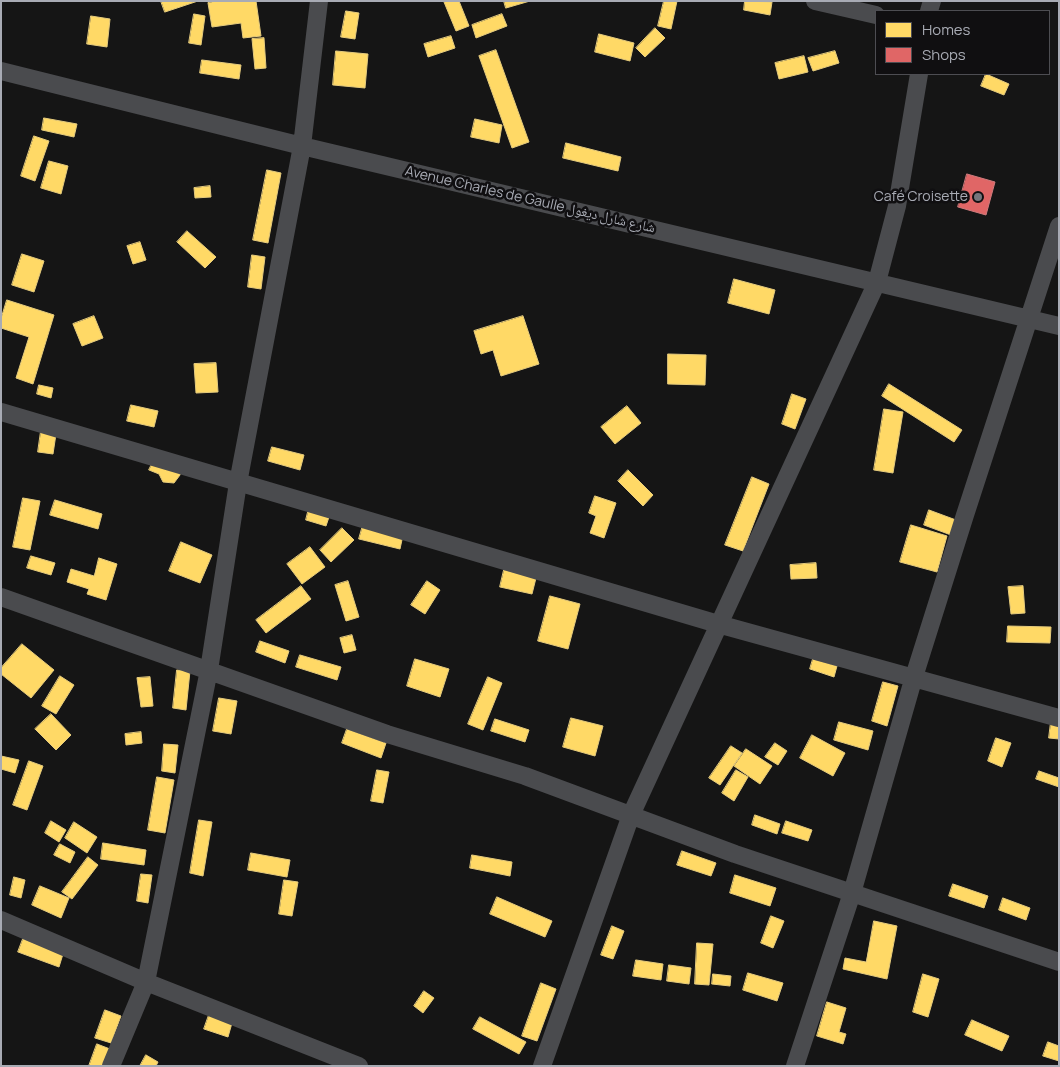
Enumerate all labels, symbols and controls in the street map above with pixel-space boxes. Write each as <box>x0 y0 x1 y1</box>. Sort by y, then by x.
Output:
legend <box>875 10 1050 75</box>
text: Homes <box>922 19 970 40</box>
text: Shops <box>922 44 966 65</box>
street label: Avenue Charles de Gaulle شارع شارل ديغول <box>403 163 657 237</box>
place label: Café Croisette <box>874 189 968 205</box>
marker: Café Croisette <box>972 191 984 203</box>

